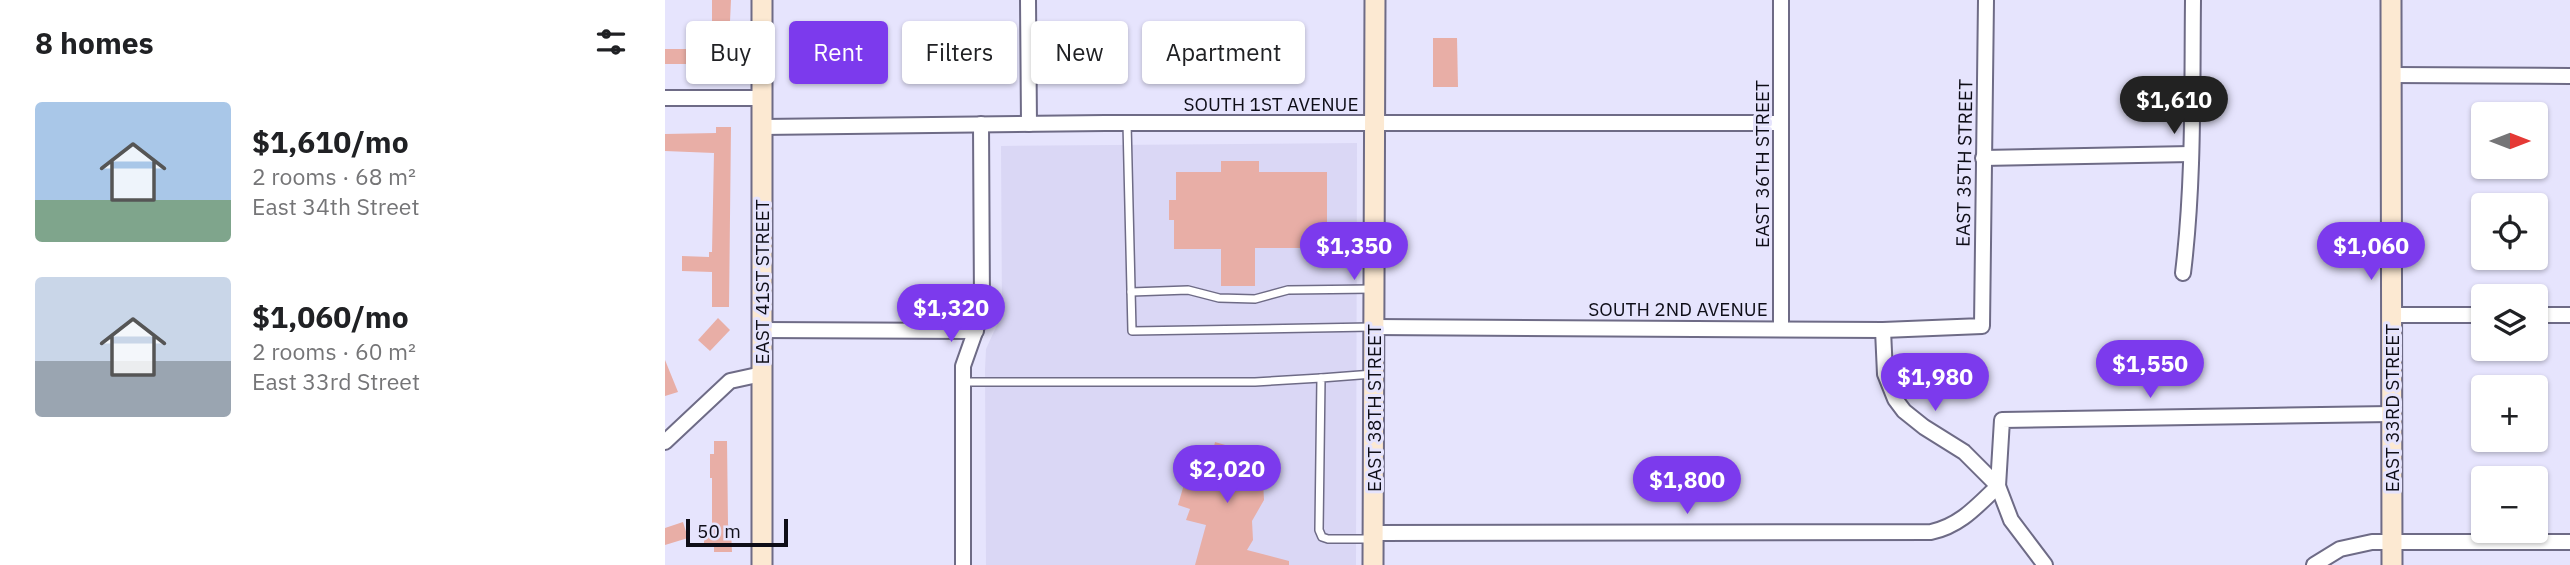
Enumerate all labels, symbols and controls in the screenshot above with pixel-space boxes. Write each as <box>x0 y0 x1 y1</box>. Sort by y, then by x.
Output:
chip: Buy <box>686 21 775 84</box>
chip: Rent <box>789 21 888 84</box>
chip: Filters <box>902 21 1017 84</box>
chip: New <box>1031 21 1128 84</box>
chip: Apartment <box>1142 21 1305 84</box>
text: 8 homes <box>35 23 154 62</box>
icon: filters <box>592 23 630 61</box>
pin: $1,610 <box>2117 76 2231 136</box>
street label: EAST 35TH STREET <box>1951 79 1977 247</box>
street label: EAST 36TH STREET <box>1750 80 1774 248</box>
text: $1,610 <box>2136 84 2212 114</box>
street label: SOUTH 1ST AVENUE <box>1183 92 1359 116</box>
north arrow <box>2471 102 2548 178</box>
map controls <box>2471 102 2548 543</box>
text: $1,610/mo <box>252 122 409 161</box>
icon: home <box>91 130 175 214</box>
text: 2 rooms · 68 m² <box>252 161 416 191</box>
text: East 34th Street <box>252 191 420 221</box>
button: locate <box>2471 193 2548 270</box>
street label: EAST 41ST STREET <box>750 199 774 365</box>
pin: $1,350 <box>1297 222 1411 282</box>
pin: $1,060 <box>2314 222 2428 282</box>
text: $1,350 <box>1316 230 1392 260</box>
text: $1,060 <box>2333 230 2409 260</box>
pin: $1,320 <box>894 284 1008 344</box>
button: layers <box>2471 284 2548 361</box>
text: $1,320 <box>913 292 989 322</box>
text: $1,060/mo <box>252 297 409 336</box>
street label: SOUTH 2ND AVENUE <box>1588 297 1768 321</box>
icon: home <box>91 305 175 389</box>
street label: EAST 38TH STREET <box>1362 324 1386 492</box>
street label: EAST 33RD STREET <box>2380 324 2404 492</box>
text: 2 rooms · 60 m² <box>252 336 416 366</box>
pin: $1,550 <box>2093 340 2207 400</box>
text: $1,550 <box>2112 348 2188 378</box>
pin: $1,980 <box>1878 354 1992 413</box>
text: $1,980 <box>1897 361 1973 391</box>
text: East 33rd Street <box>252 366 420 396</box>
button: + <box>2471 375 2548 452</box>
pin: $2,020 <box>1170 446 1284 505</box>
text: $2,020 <box>1189 453 1265 483</box>
pin: $1,800 <box>1630 456 1744 516</box>
text: $1,800 <box>1649 464 1725 494</box>
button: − <box>2471 466 2548 543</box>
scale bar <box>686 516 787 548</box>
text: 50 m <box>697 519 741 543</box>

